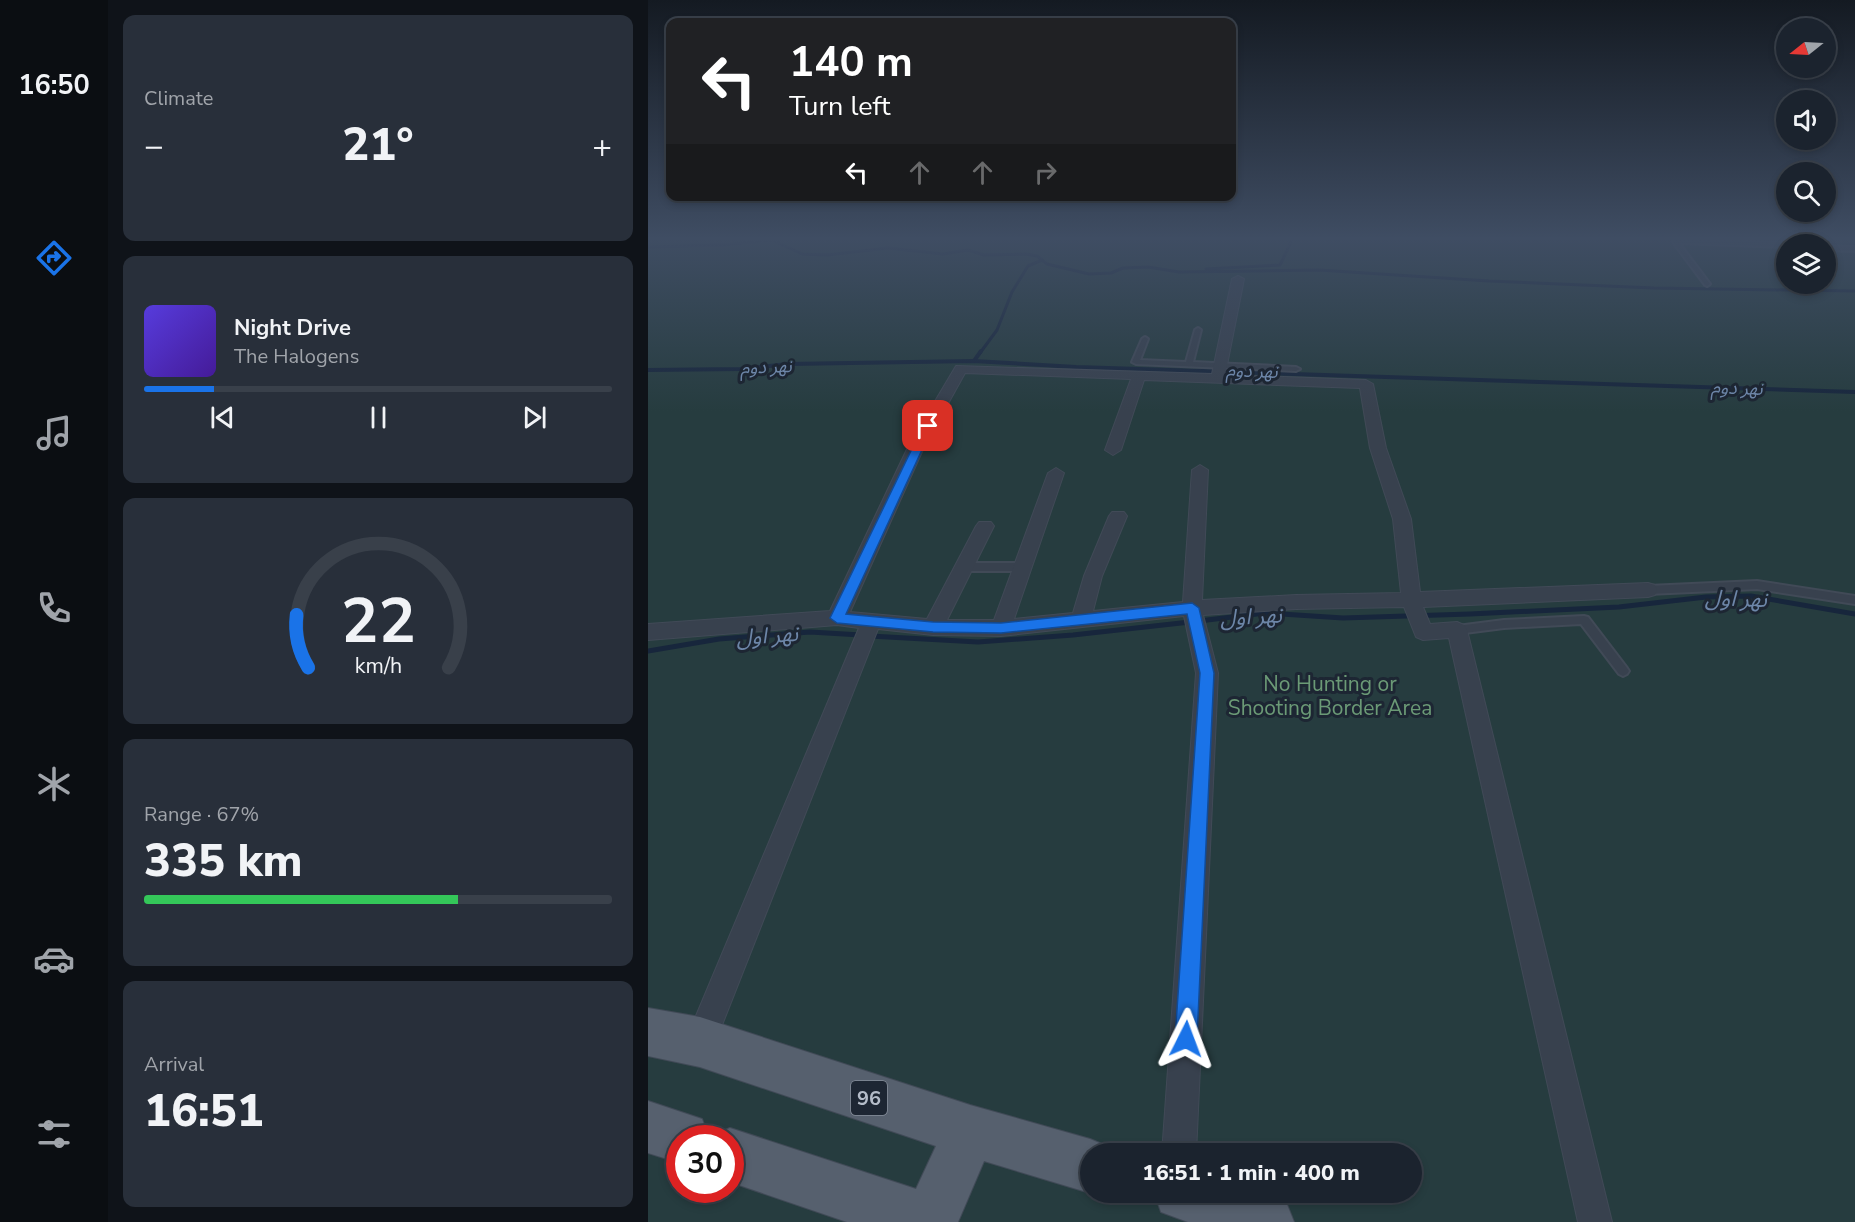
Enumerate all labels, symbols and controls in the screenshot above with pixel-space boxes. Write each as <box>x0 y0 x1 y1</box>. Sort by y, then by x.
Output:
north arrow <box>1776 18 1836 78</box>
map controls <box>1776 18 1836 294</box>
text: 140 m <box>789 34 913 91</box>
icon: left <box>690 42 768 120</box>
text: 16:50 <box>18 67 90 104</box>
text: Climate <box>144 85 213 112</box>
text: Turn left <box>789 88 890 125</box>
button: sound <box>1776 90 1836 150</box>
text: 21° <box>342 115 414 176</box>
text: − <box>144 124 164 169</box>
text: + <box>592 124 612 169</box>
icon: left <box>840 156 873 189</box>
icon: ahead <box>903 156 936 189</box>
icon: ahead <box>966 156 999 189</box>
icon: right <box>1029 156 1062 189</box>
button: search <box>1776 162 1836 222</box>
button: layers <box>1776 234 1836 294</box>
icon: directions <box>33 237 75 279</box>
text: Night Drive <box>234 313 351 343</box>
text: The Halogens <box>234 343 359 370</box>
water label: نهر دوم <box>739 354 794 382</box>
water label: نهر دوم <box>1225 358 1280 386</box>
water label: نهر دوم <box>1710 375 1765 403</box>
pin <box>902 400 953 451</box>
icon: previous <box>206 401 239 434</box>
icon: pause <box>362 401 395 434</box>
icon: next <box>518 401 551 434</box>
icon: arrive <box>911 409 944 442</box>
icon: music <box>33 412 75 454</box>
text: 22 <box>341 579 415 664</box>
water label: نهر اول <box>1705 583 1770 615</box>
icon: phone <box>33 587 75 629</box>
water label: نهر اول <box>1219 600 1285 634</box>
water label: نهر اول <box>735 619 801 653</box>
text: km/h <box>354 651 402 681</box>
park label: No Hunting or Shooting Border Area <box>1228 670 1432 722</box>
icon: climate <box>33 763 75 805</box>
text: Range · 67% <box>144 801 259 828</box>
text: 335 km <box>144 831 303 892</box>
icon: car <box>33 938 75 980</box>
position arrow <box>1154 1007 1218 1071</box>
text: Arrival <box>144 1051 204 1078</box>
text: 16:51 <box>144 1081 264 1142</box>
road number: 96 <box>851 1081 887 1115</box>
icon: filters <box>33 1113 75 1155</box>
speed limit sign: 30 <box>666 1125 744 1203</box>
text: 16:51 · 1 min · 400 m <box>1142 1158 1360 1188</box>

